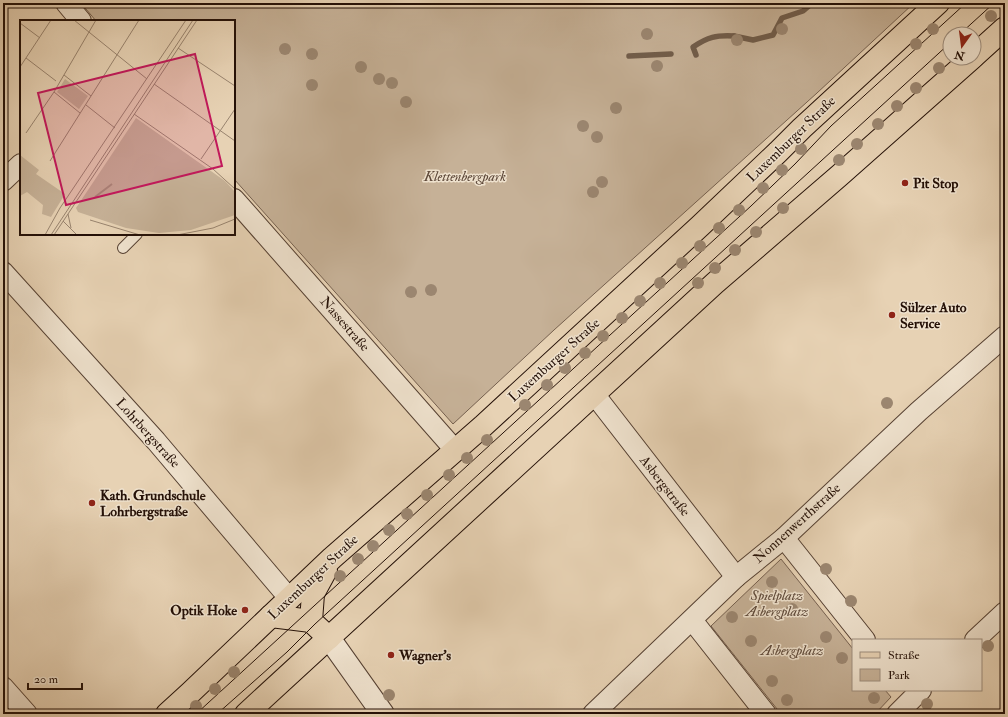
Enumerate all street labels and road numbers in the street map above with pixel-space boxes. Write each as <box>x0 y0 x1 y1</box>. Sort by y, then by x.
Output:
street label: Luxemburger Straße <box>743 92 839 186</box>
street label: Nassestraße <box>317 293 374 355</box>
street label: Luxemburger Straße <box>505 314 603 405</box>
street label: Lohrbergstraße <box>112 395 184 471</box>
street label: Asbergstraße <box>635 452 694 520</box>
street label: Nonnenwerthstraße <box>750 479 844 567</box>
street label: Luxemburger Straße <box>264 531 362 623</box>

